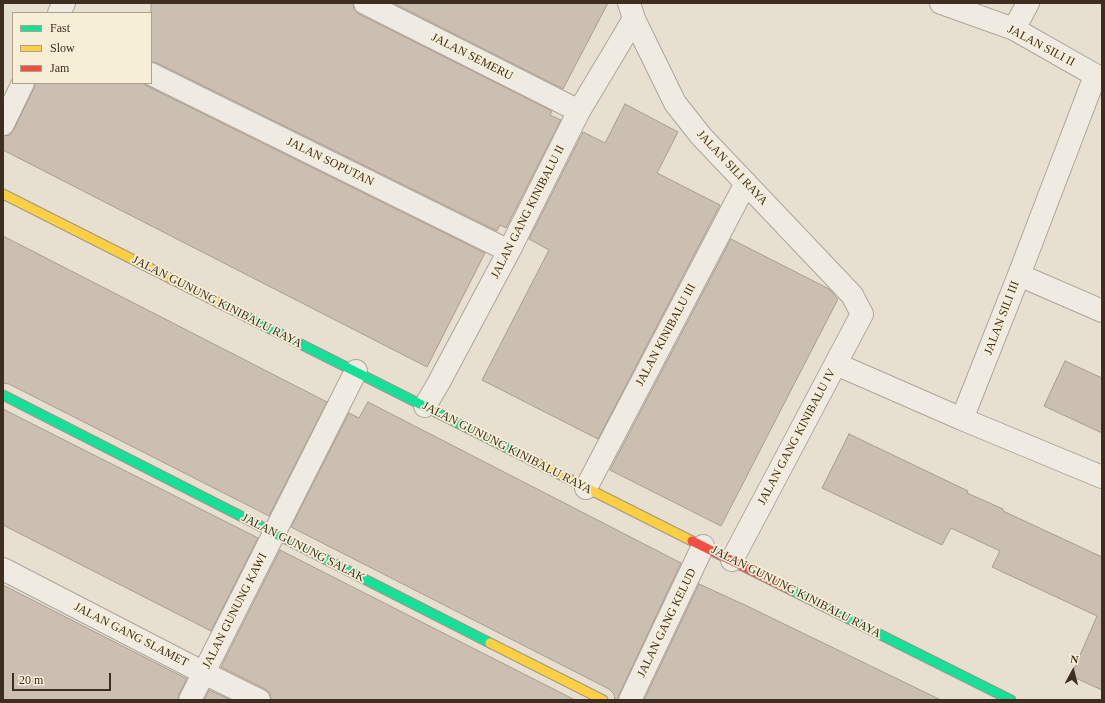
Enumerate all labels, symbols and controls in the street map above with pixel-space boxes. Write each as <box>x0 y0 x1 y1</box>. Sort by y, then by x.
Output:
legend <box>12 12 152 84</box>
text: Fast <box>50 21 70 35</box>
street label: JALAN SILI II <box>1005 22 1077 70</box>
street label: JALAN SEMERU <box>429 30 515 84</box>
text: Slow <box>50 41 75 55</box>
text: Jam <box>50 61 69 75</box>
street label: JALAN SILI RAYA <box>693 127 771 209</box>
street label: JALAN SOPUTAN <box>284 135 376 189</box>
street label: JALAN GANG KINIBALU II <box>488 143 568 281</box>
street label: JALAN GUNUNG KINIBALU RAYA <box>130 253 304 351</box>
street label: JALAN SILI III <box>981 279 1023 357</box>
street label: JALAN KINIBALU III <box>633 281 699 389</box>
street label: JALAN GANG KINIBALU IV <box>755 366 839 508</box>
street label: JALAN GUNUNG KINIBALU RAYA <box>420 399 594 497</box>
street label: JALAN GUNUNG SALAK <box>239 511 367 585</box>
street label: JALAN GUNUNG KINIBALU RAYA <box>709 543 883 641</box>
street label: JALAN GUNUNG KAWI <box>200 551 270 671</box>
street label: JALAN GANG KELUD <box>634 566 700 680</box>
street label: JALAN GANG SLAMET <box>71 600 191 670</box>
north arrow <box>1053 651 1093 691</box>
text: N <box>1070 653 1079 666</box>
scale bar <box>14 665 113 691</box>
text: 20 m <box>19 673 43 687</box>

